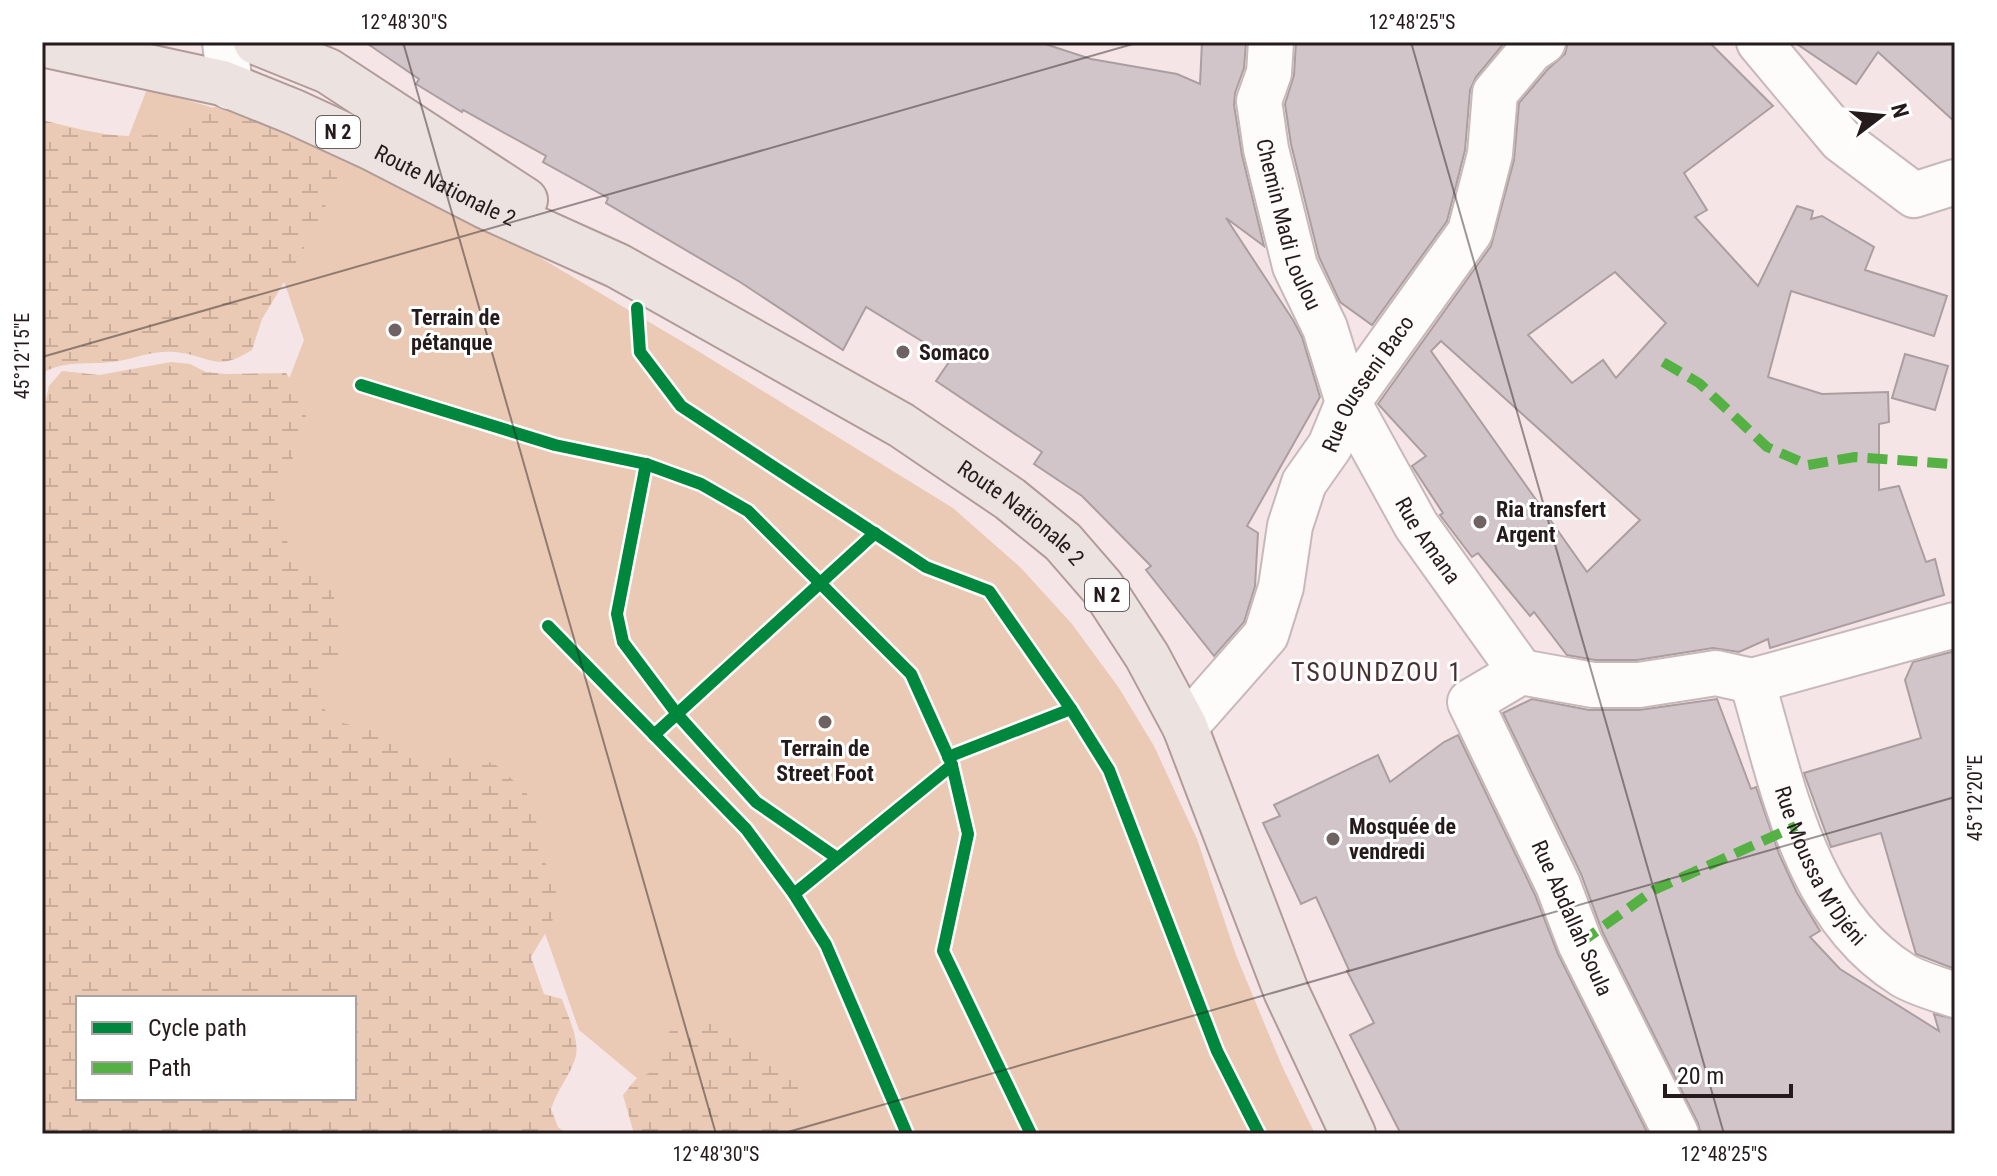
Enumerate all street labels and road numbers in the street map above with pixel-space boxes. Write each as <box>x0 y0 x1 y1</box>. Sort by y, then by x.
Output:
road number: N 2 <box>316 116 360 148</box>
street label: Chemin Madi Loulou <box>1252 137 1327 314</box>
street label: Route Nationale 2 <box>371 139 520 231</box>
street label: Rue Ousseni Baco <box>1316 310 1419 456</box>
street label: Route Nationale 2 <box>953 455 1090 570</box>
street label: Rue Amana <box>1390 493 1466 588</box>
road number: N 2 <box>1085 579 1129 611</box>
street label: Rue Moussa M’Djéni <box>1770 783 1871 950</box>
street label: Rue Abdallah Soula <box>1526 836 1618 1000</box>

